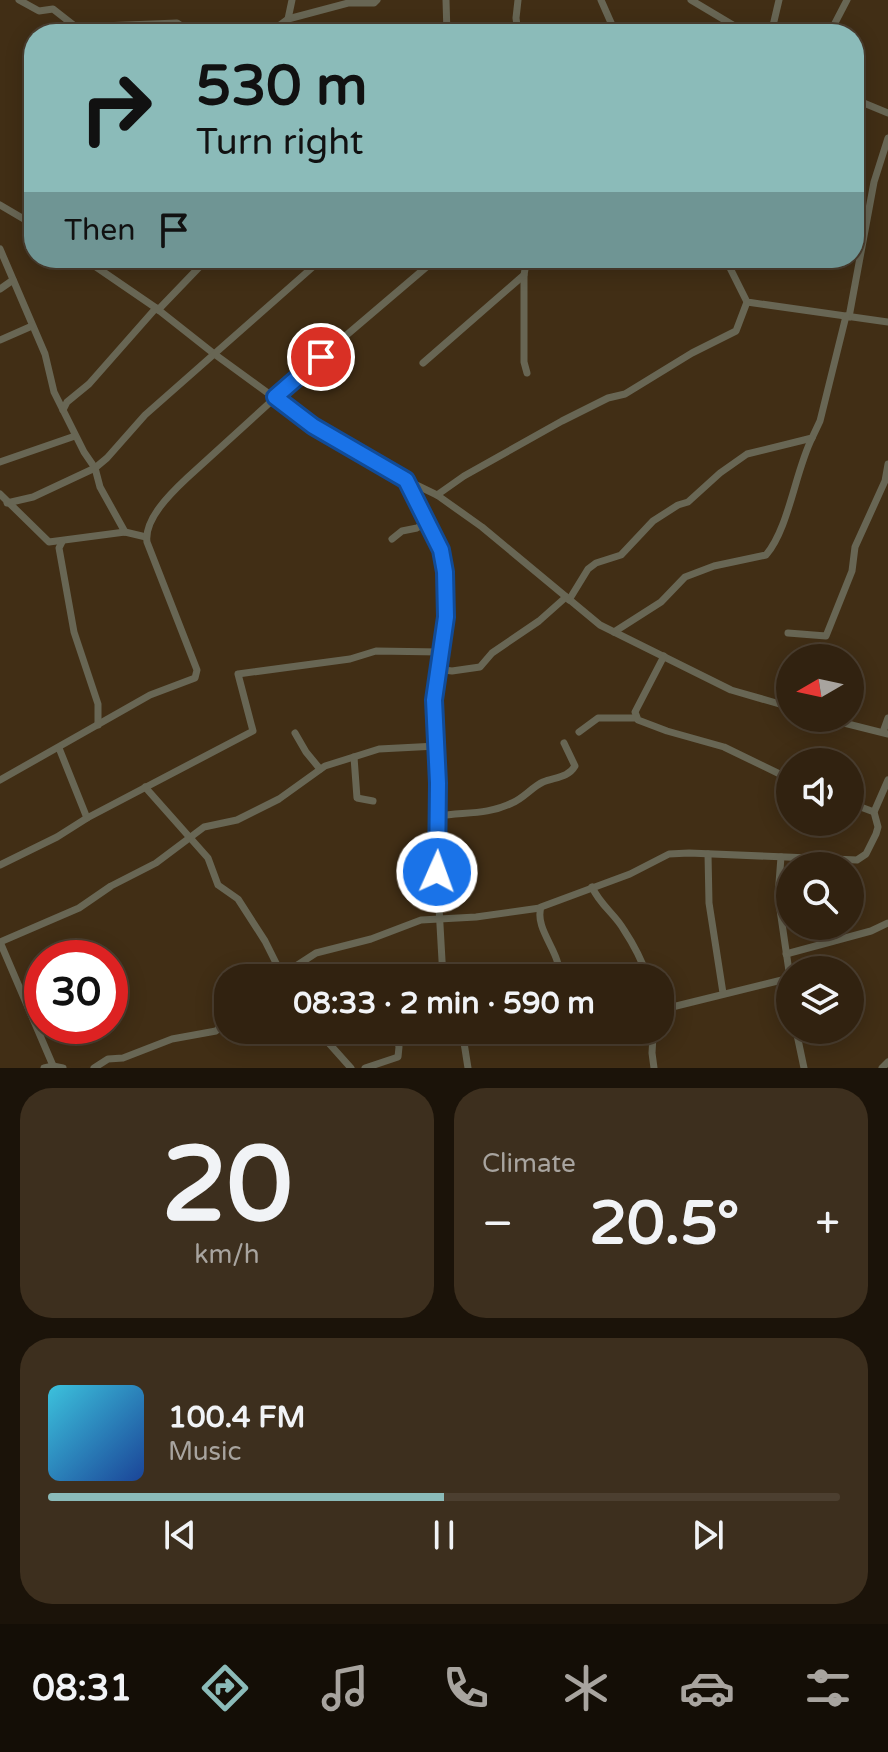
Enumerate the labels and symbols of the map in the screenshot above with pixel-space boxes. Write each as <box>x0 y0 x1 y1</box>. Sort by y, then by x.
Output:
pin <box>287 323 355 391</box>
north arrow <box>776 644 864 732</box>
position arrow <box>395 830 479 914</box>
speed limit sign: 30 <box>24 940 128 1044</box>

